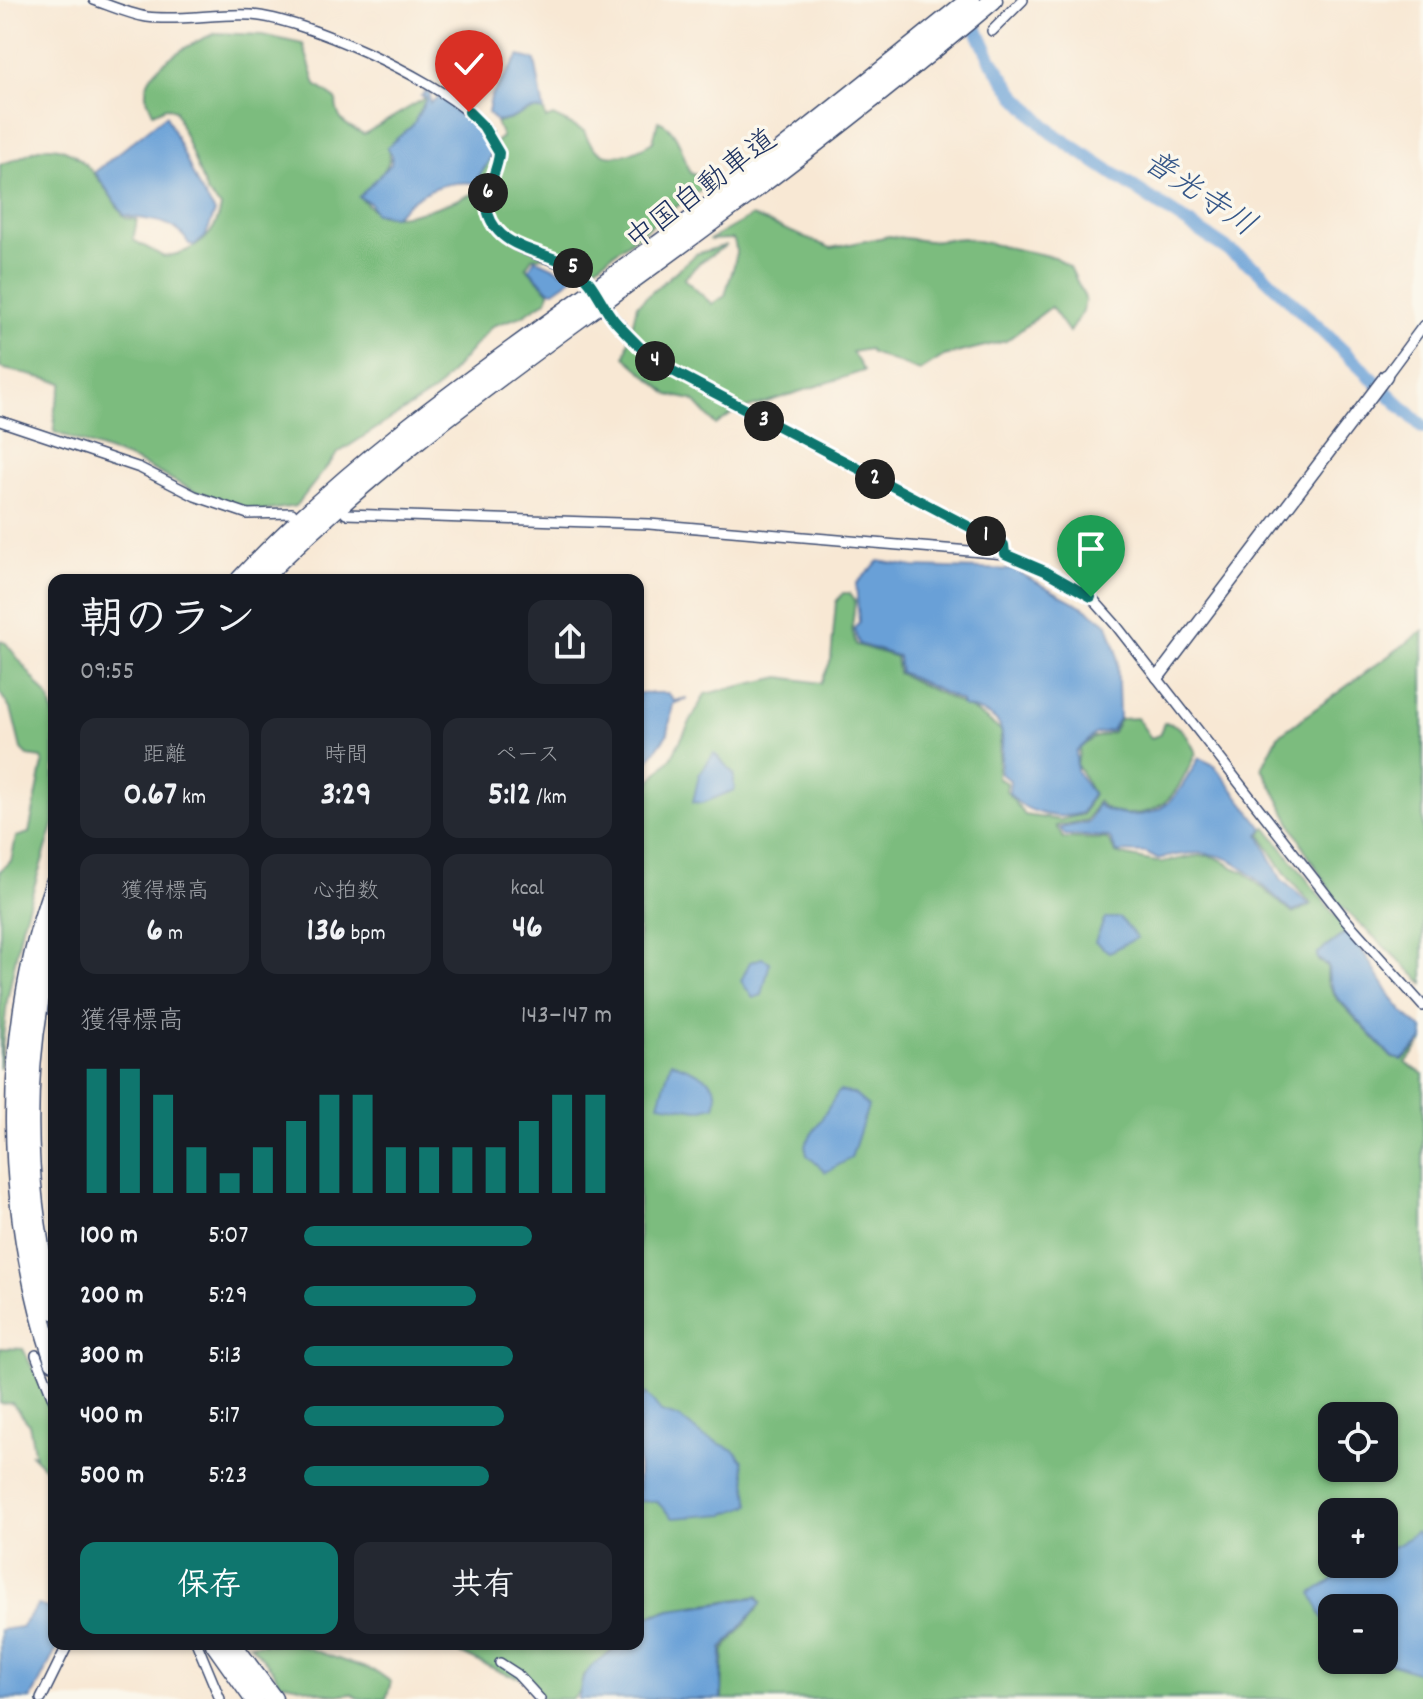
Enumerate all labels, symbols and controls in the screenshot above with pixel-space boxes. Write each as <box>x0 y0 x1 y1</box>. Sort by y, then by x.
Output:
pin <box>435 30 503 112</box>
icon: check <box>447 42 491 86</box>
street label: 中国自動車道 <box>618 121 788 263</box>
water label: 普光寺川 <box>1132 141 1264 251</box>
pin: 6 <box>468 173 508 213</box>
text: 6 <box>483 177 493 208</box>
pin: 5 <box>553 248 593 288</box>
text: 5 <box>568 252 578 283</box>
pin: 4 <box>635 341 675 381</box>
text: 4 <box>650 345 660 376</box>
pin: 3 <box>744 401 784 441</box>
text: 3 <box>759 405 769 436</box>
pin: 2 <box>855 459 895 499</box>
text: 2 <box>870 463 880 494</box>
pin <box>1057 515 1125 597</box>
pin: 1 <box>966 516 1006 556</box>
text: 1 <box>984 520 988 551</box>
icon: arrive <box>1069 527 1113 571</box>
text: 朝のラン <box>80 592 256 655</box>
button: share <box>528 600 612 684</box>
text: 09:55 <box>80 654 134 691</box>
text: 距離 <box>143 741 187 772</box>
text: 時間 <box>324 741 368 772</box>
text: ペース <box>495 741 560 772</box>
text: 0.67 <box>123 772 177 821</box>
text: 3:29 <box>320 772 372 821</box>
text: 5:12 <box>488 772 531 821</box>
text: km <box>177 783 206 814</box>
text: /km <box>531 783 567 814</box>
text: kcal <box>511 874 544 905</box>
text: 獲得標高 <box>121 877 209 908</box>
text: 心拍数 <box>313 877 379 908</box>
text: 46 <box>512 905 543 954</box>
text: 6 <box>146 908 163 957</box>
text: 136 <box>306 908 346 957</box>
text: m <box>163 919 183 950</box>
text: bpm <box>346 919 386 950</box>
text: 143–147 m <box>521 998 612 1035</box>
text: 獲得標高 <box>80 1004 184 1041</box>
text: 100 m <box>80 1218 138 1255</box>
text: 5:07 <box>208 1218 248 1255</box>
text: 200 m <box>80 1278 144 1315</box>
text: 5:29 <box>208 1278 248 1315</box>
text: 300 m <box>80 1338 144 1375</box>
text: 5:13 <box>208 1338 242 1375</box>
text: 400 m <box>80 1398 143 1435</box>
text: 5:17 <box>208 1398 240 1435</box>
map controls <box>1318 1402 1398 1674</box>
button: locate <box>1318 1402 1398 1482</box>
text: 500 m <box>80 1458 144 1495</box>
text: 5:23 <box>208 1458 247 1495</box>
button: + <box>1318 1498 1398 1578</box>
button: 保存 <box>80 1542 338 1634</box>
button: 共有 <box>354 1542 612 1634</box>
button: − <box>1318 1594 1398 1674</box>

